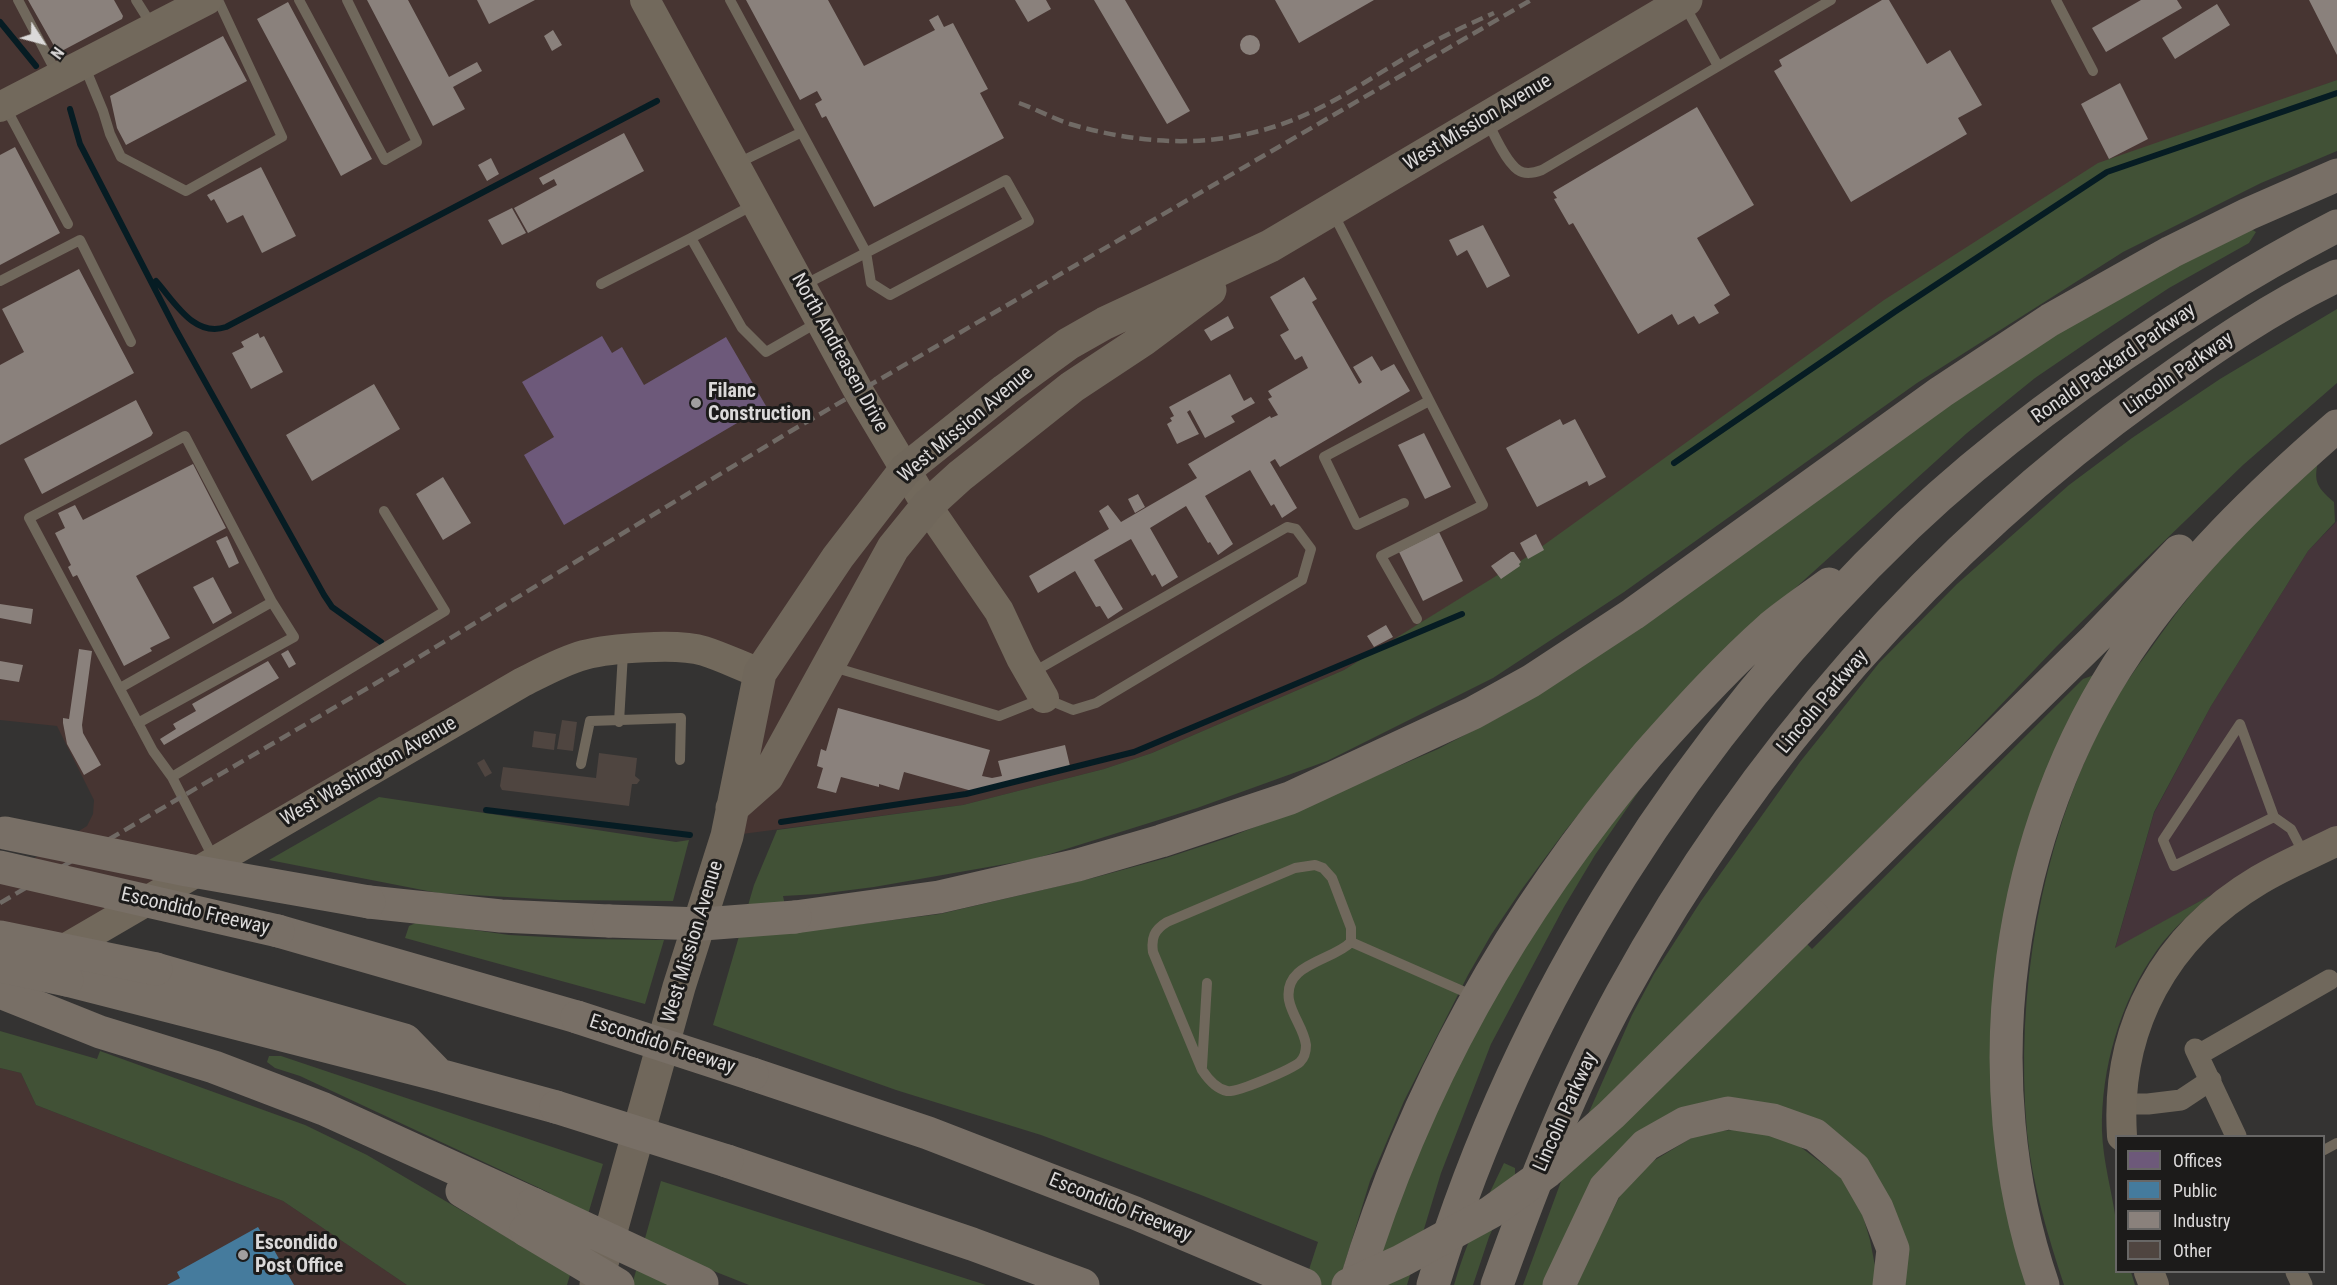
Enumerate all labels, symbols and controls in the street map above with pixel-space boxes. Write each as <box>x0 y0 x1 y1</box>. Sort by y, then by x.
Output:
north arrow <box>12 12 72 72</box>
text: N <box>46 43 68 62</box>
street label: West Mission Avenue <box>1400 69 1556 177</box>
street label: North Andreasen Drive <box>785 269 893 437</box>
street label: Ronald Packard Parkway <box>2028 298 2200 430</box>
street label: Lincoln Parkway <box>2120 327 2238 421</box>
street label: West Mission Avenue <box>894 362 1038 488</box>
place label: Filanc Construction <box>708 380 811 427</box>
marker: Filanc Construction <box>689 396 703 410</box>
street label: Lincoln Parkway <box>1773 645 1873 759</box>
street label: West Washington Avenue <box>277 712 461 832</box>
street label: West Mission Avenue <box>657 858 729 1026</box>
street label: Escondido Freeway <box>118 883 272 941</box>
street label: Escondido Freeway <box>586 1010 738 1080</box>
street label: Lincoln Parkway <box>1529 1048 1603 1176</box>
legend <box>2115 1135 2325 1273</box>
text: Offices <box>2173 1150 2222 1171</box>
street label: Escondido Freeway <box>1045 1168 1195 1248</box>
text: Public <box>2173 1180 2217 1201</box>
text: Industry <box>2173 1210 2231 1231</box>
place label: Escondido Post Office <box>255 1232 343 1279</box>
text: Other <box>2173 1240 2212 1261</box>
marker: Escondido Post Office <box>236 1248 250 1262</box>

